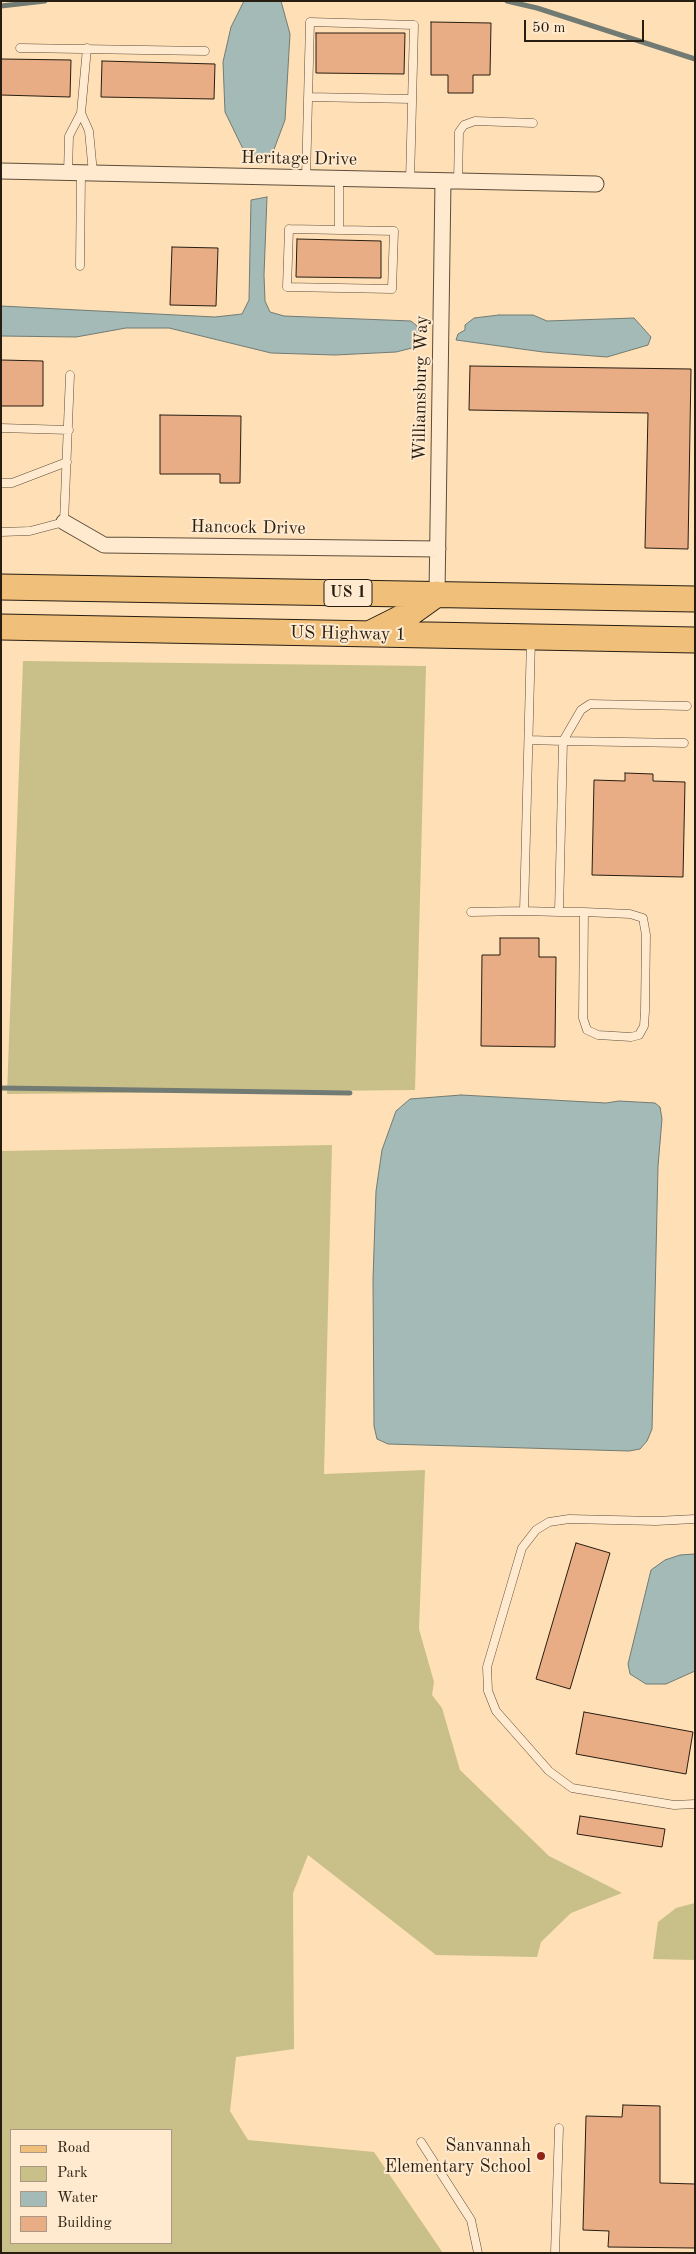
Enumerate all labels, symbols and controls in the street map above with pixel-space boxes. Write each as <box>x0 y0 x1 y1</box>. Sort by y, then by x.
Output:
scale bar <box>526 10 646 42</box>
text: 50 m <box>532 21 566 36</box>
street label: Heritage Drive <box>241 147 357 171</box>
street label: Williamsburg Way <box>409 315 433 461</box>
street label: Hancock Drive <box>190 516 306 540</box>
road number: US 1 <box>324 580 372 606</box>
street label: US Highway 1 <box>290 622 406 646</box>
legend <box>10 2129 172 2244</box>
place label: Sanvannah Elementary School <box>384 2135 531 2178</box>
text: Road <box>57 2141 90 2156</box>
marker: Sanvannah Elementary School <box>535 2150 547 2162</box>
text: Park <box>57 2166 88 2181</box>
text: Water <box>57 2191 98 2206</box>
text: Building <box>57 2216 112 2231</box>

